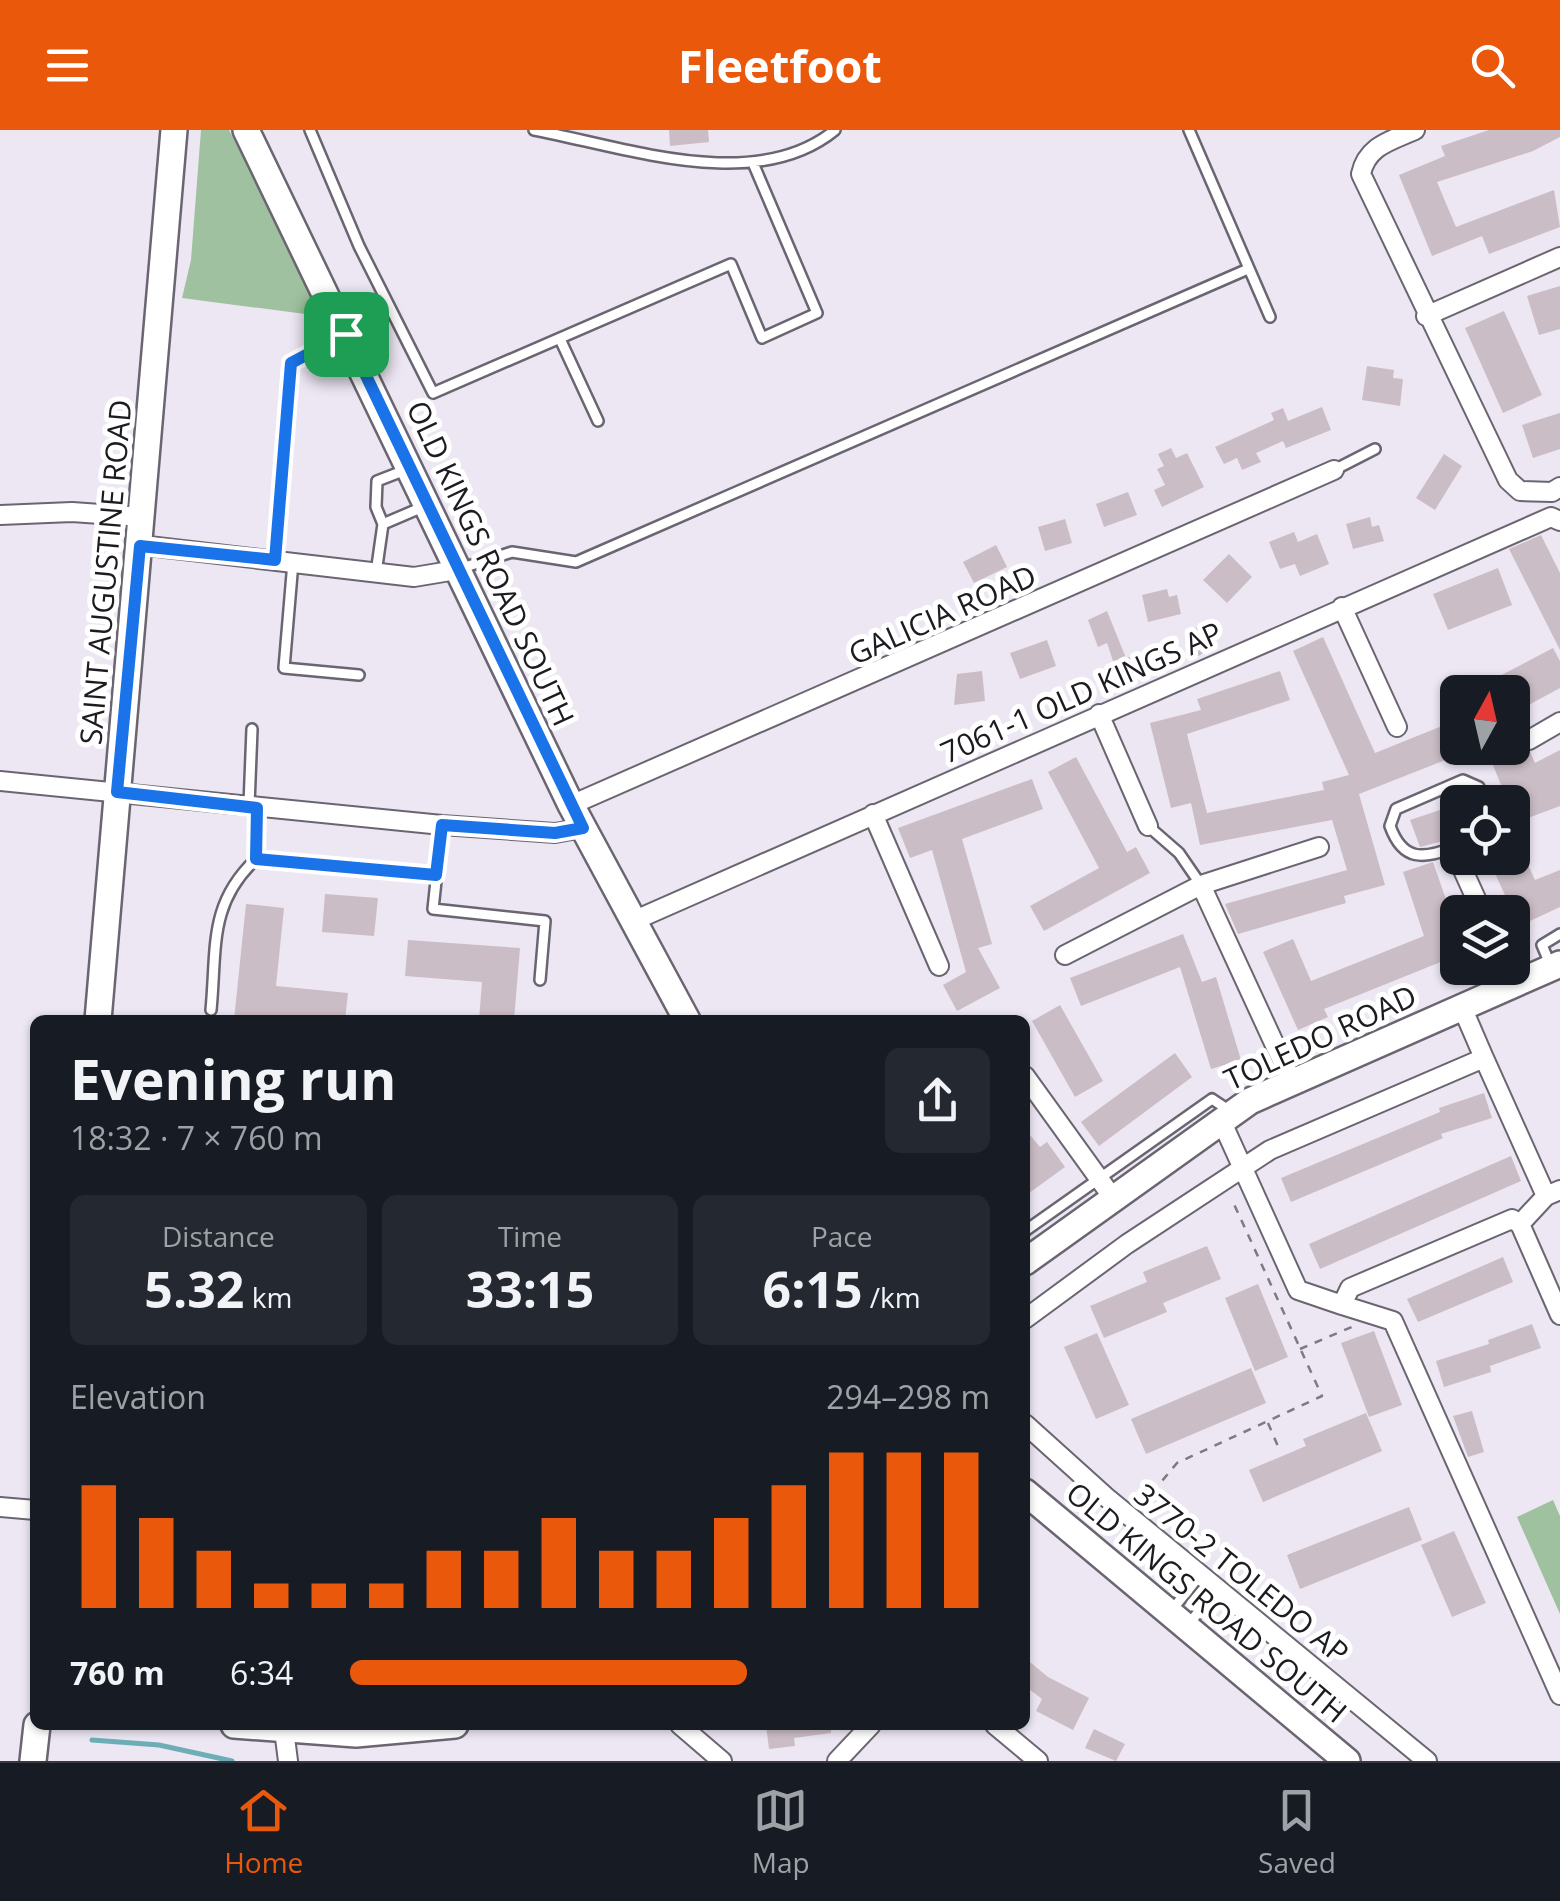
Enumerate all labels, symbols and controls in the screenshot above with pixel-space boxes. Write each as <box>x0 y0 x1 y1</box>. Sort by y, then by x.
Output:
text: Fleetfoot <box>678 35 882 96</box>
icon: menu <box>40 38 95 93</box>
icon: search <box>1465 38 1520 93</box>
pin <box>304 292 389 377</box>
icon: arrive <box>319 307 374 362</box>
street label: OLD KINGS ROAD SOUTH <box>397 394 585 732</box>
street label: SAINT AUGUSTINE ROAD <box>69 398 141 746</box>
street label: GALICIA ROAD <box>842 554 1042 674</box>
street label: 7061-1 OLD KINGS AP <box>934 611 1228 773</box>
north arrow <box>1440 675 1530 765</box>
map controls <box>1440 675 1530 985</box>
button: locate <box>1440 785 1530 875</box>
button: layers <box>1440 895 1530 985</box>
street label: TOLEDO ROAD <box>1217 975 1423 1099</box>
text: Evening run <box>70 1041 396 1116</box>
button: share <box>885 1048 990 1153</box>
text: 18:32 · 7 × 760 m <box>70 1116 323 1159</box>
text: Distance <box>162 1217 275 1255</box>
text: Time <box>498 1217 562 1255</box>
text: Pace <box>811 1217 872 1255</box>
text: 5.32 <box>144 1255 244 1323</box>
text: 33:15 <box>466 1255 594 1323</box>
text: 6:15 <box>763 1255 863 1323</box>
text: km <box>244 1278 292 1316</box>
text: /km <box>863 1278 921 1316</box>
text: Elevation <box>70 1375 206 1418</box>
text: 294–298 m <box>826 1375 990 1418</box>
street label: OLD KINGS ROAD SOUTH <box>1058 1472 1356 1732</box>
street label: 3770-2 TOLEDO AP <box>1126 1474 1358 1672</box>
text: 760 m <box>70 1651 165 1694</box>
text: 6:34 <box>230 1651 293 1694</box>
tab: Home <box>224 1783 303 1881</box>
tab: Map <box>752 1783 810 1881</box>
tab: Saved <box>1258 1783 1336 1881</box>

